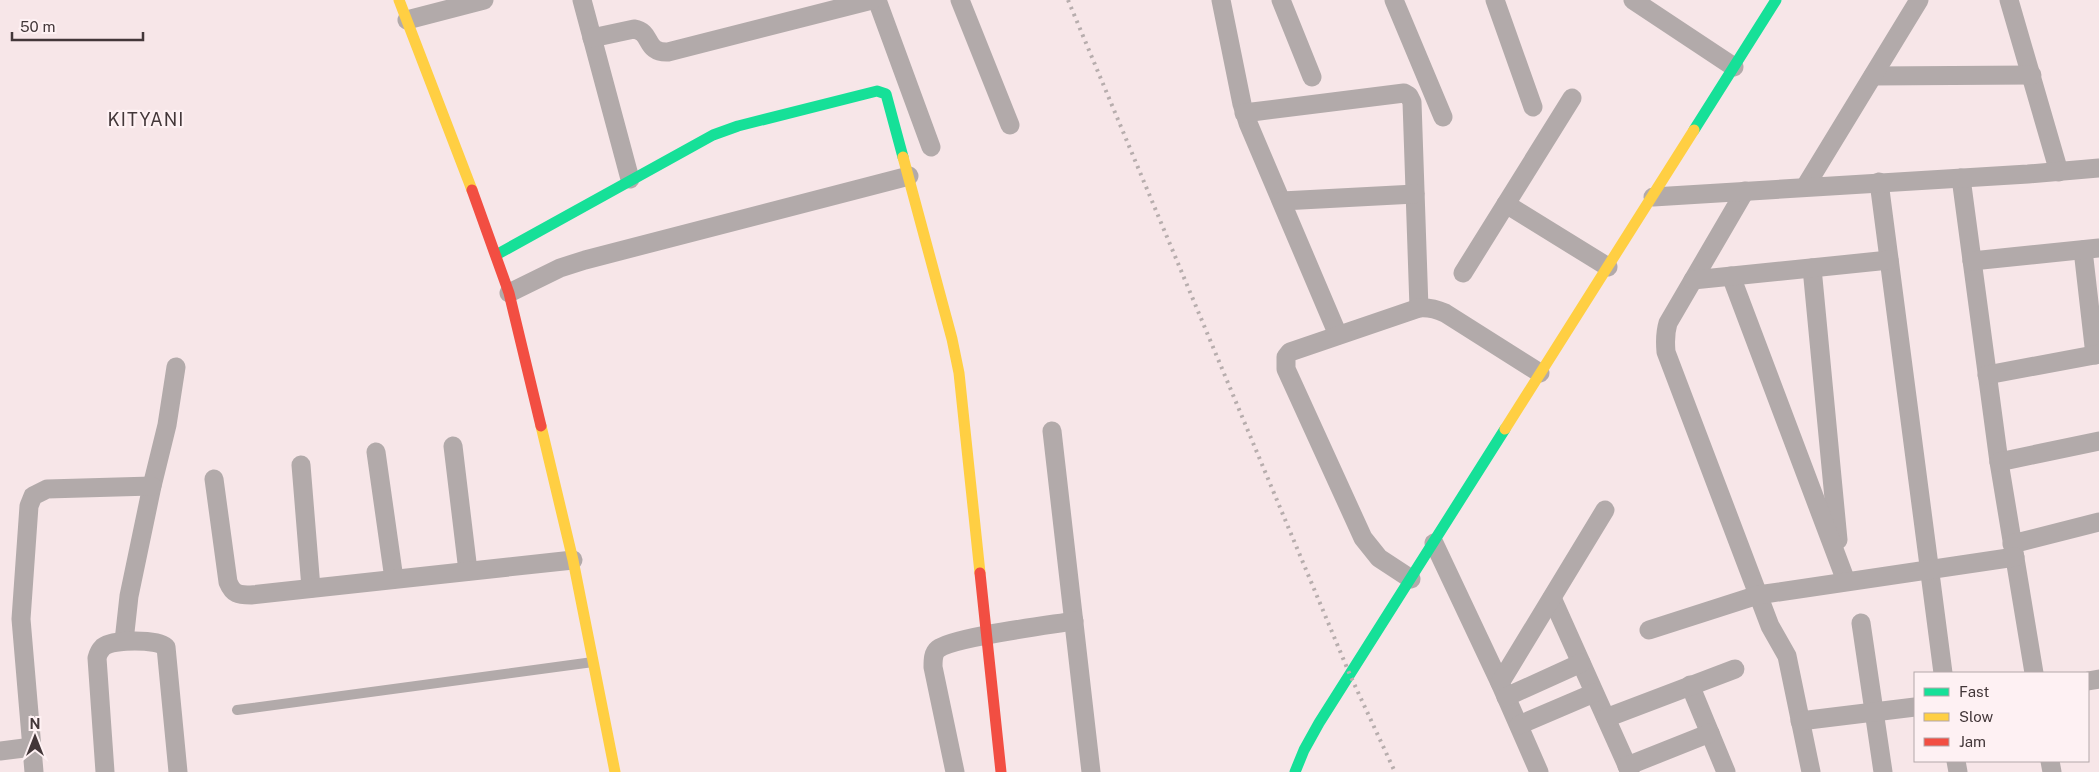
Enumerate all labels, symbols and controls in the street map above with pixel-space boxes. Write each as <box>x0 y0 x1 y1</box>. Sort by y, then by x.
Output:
scale bar <box>12 10 144 42</box>
text: 50 m <box>20 18 55 35</box>
district label: KITYANI <box>108 109 184 130</box>
legend <box>1914 672 2089 762</box>
text: Fast <box>1959 683 1989 700</box>
text: Slow <box>1959 708 1994 725</box>
north arrow <box>10 712 60 762</box>
text: N <box>30 716 40 732</box>
text: Jam <box>1959 733 1986 750</box>

